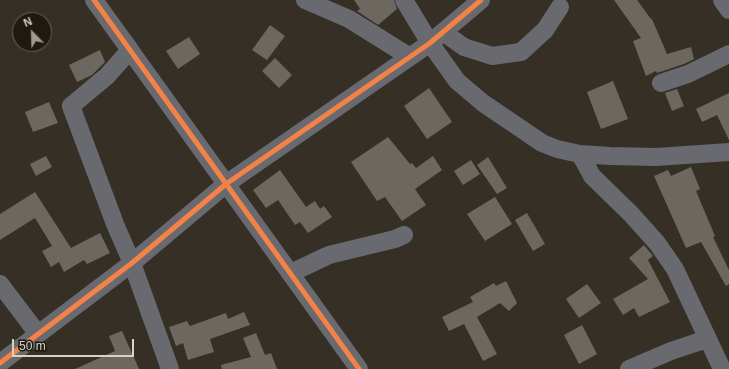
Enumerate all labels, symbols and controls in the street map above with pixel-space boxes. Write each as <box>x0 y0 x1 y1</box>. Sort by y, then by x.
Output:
north arrow <box>12 12 52 52</box>
text: N <box>22 15 34 29</box>
scale bar <box>14 331 136 357</box>
text: 50 m <box>19 339 46 353</box>

